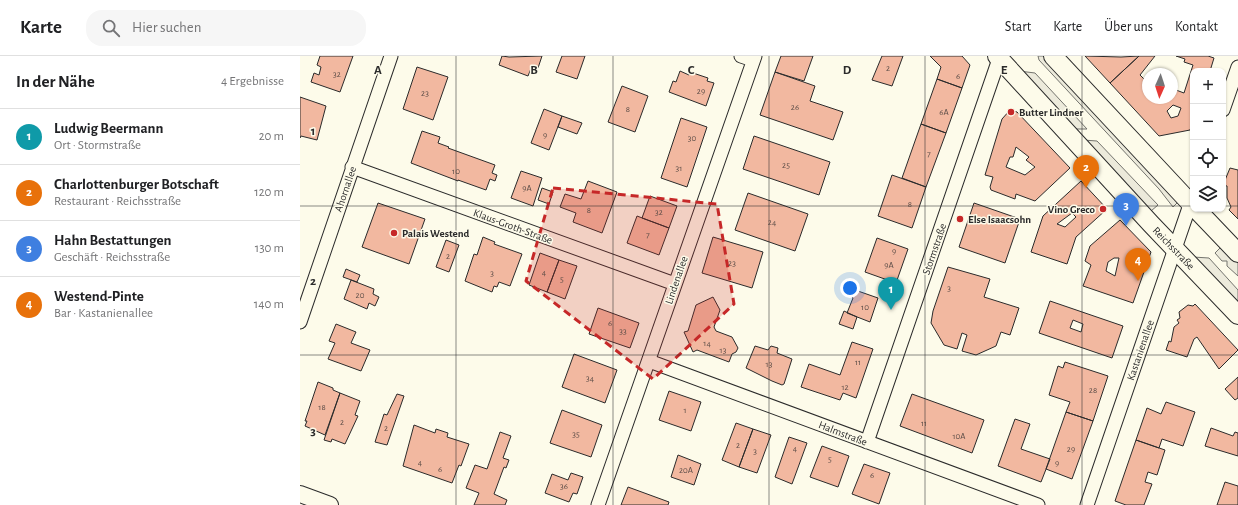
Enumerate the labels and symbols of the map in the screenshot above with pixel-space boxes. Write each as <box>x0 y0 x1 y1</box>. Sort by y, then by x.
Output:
text: A <box>374 64 382 77</box>
text: B <box>530 64 538 77</box>
text: C <box>688 64 695 77</box>
text: D <box>843 64 852 77</box>
house number: 2 <box>886 64 890 73</box>
text: E <box>1001 64 1008 77</box>
north arrow <box>1142 68 1178 104</box>
house number: 32 <box>333 70 341 79</box>
house number: 6 <box>956 72 960 81</box>
house number: 29 <box>697 87 705 96</box>
house number: 23 <box>421 89 429 98</box>
house number: 26 <box>791 103 799 112</box>
house number: 8 <box>626 105 630 114</box>
marker: Butter Lindner <box>1006 107 1016 117</box>
place label: Butter Lindner <box>1019 107 1083 118</box>
house number: 6A <box>939 108 949 117</box>
text: 1 <box>311 125 315 138</box>
house number: 9 <box>543 131 547 140</box>
house number: 30 <box>688 134 696 143</box>
house number: 7 <box>927 150 931 159</box>
pin: 2 <box>1073 155 1099 188</box>
house number: 25 <box>782 161 790 170</box>
house number: 31 <box>676 164 682 173</box>
street label: Ahornallee <box>333 165 358 213</box>
house number: 10 <box>452 167 460 176</box>
house number: 9A <box>522 184 532 193</box>
pin: 3 <box>1113 193 1139 226</box>
house number: 8 <box>908 200 912 209</box>
place label: Vino Greco <box>1048 204 1096 215</box>
marker: Vino Greco <box>1098 204 1108 214</box>
house number: 8 <box>587 206 591 215</box>
street label: Klaus-Groth-Straße <box>472 207 554 246</box>
house number: 32 <box>655 208 663 217</box>
marker: Else Isaacsohn <box>955 214 965 224</box>
place label: Else Isaacsohn <box>968 214 1031 225</box>
house number: 24 <box>768 218 777 227</box>
street label: Stormstraße <box>921 222 948 276</box>
street label: Reichsstraße <box>1151 225 1197 272</box>
marker: Palais Westend <box>389 228 399 238</box>
place label: Palais Westend <box>402 228 470 239</box>
house number: 7 <box>646 231 650 240</box>
house number: 9 <box>892 247 896 256</box>
pin: 4 <box>1125 248 1151 281</box>
house number: 2 <box>446 252 450 261</box>
street label: Lindenallee <box>663 255 690 306</box>
house number: 23 <box>728 259 736 268</box>
house number: 9A <box>884 261 894 270</box>
house number: 4 <box>542 268 547 277</box>
house number: 3 <box>490 269 494 278</box>
text: 2 <box>310 275 316 288</box>
house number: 5 <box>560 275 564 284</box>
pin: 1 <box>878 277 904 310</box>
your location <box>840 278 860 298</box>
house number: 3 <box>947 284 951 293</box>
house number: 20 <box>356 291 365 300</box>
house number: 10 <box>861 303 869 312</box>
street label: Kastanienallee <box>1125 318 1156 382</box>
house number: 6 <box>608 319 612 328</box>
house number: 33 <box>619 327 627 336</box>
house number: 14 <box>703 339 711 348</box>
house number: 13 <box>720 346 727 355</box>
house number: 11 <box>855 358 861 367</box>
house number: 13 <box>766 360 773 369</box>
house number: 34 <box>586 374 595 383</box>
house number: 12 <box>841 383 849 392</box>
house number: 28 <box>1089 386 1097 395</box>
house number: 18 <box>318 403 326 412</box>
house number: 1 <box>683 406 687 415</box>
house number: 2 <box>340 418 344 427</box>
street label: Halmstraße <box>817 419 869 448</box>
house number: 11 <box>921 419 927 428</box>
house number: 2 <box>384 424 388 433</box>
text: 3 <box>310 425 316 438</box>
house number: 35 <box>572 430 580 439</box>
house number: 10A <box>952 432 966 441</box>
house number: 2 <box>736 441 740 450</box>
house number: 4 <box>793 444 798 453</box>
house number: 29 <box>1067 445 1075 454</box>
house number: 3 <box>753 447 757 456</box>
house number: 5 <box>828 455 832 464</box>
house number: 4 <box>418 458 423 467</box>
house number: 9 <box>1055 459 1059 468</box>
house number: 6 <box>438 465 442 474</box>
house number: 20A <box>679 466 693 475</box>
house number: 6 <box>870 471 874 480</box>
house number: 36 <box>560 482 568 491</box>

